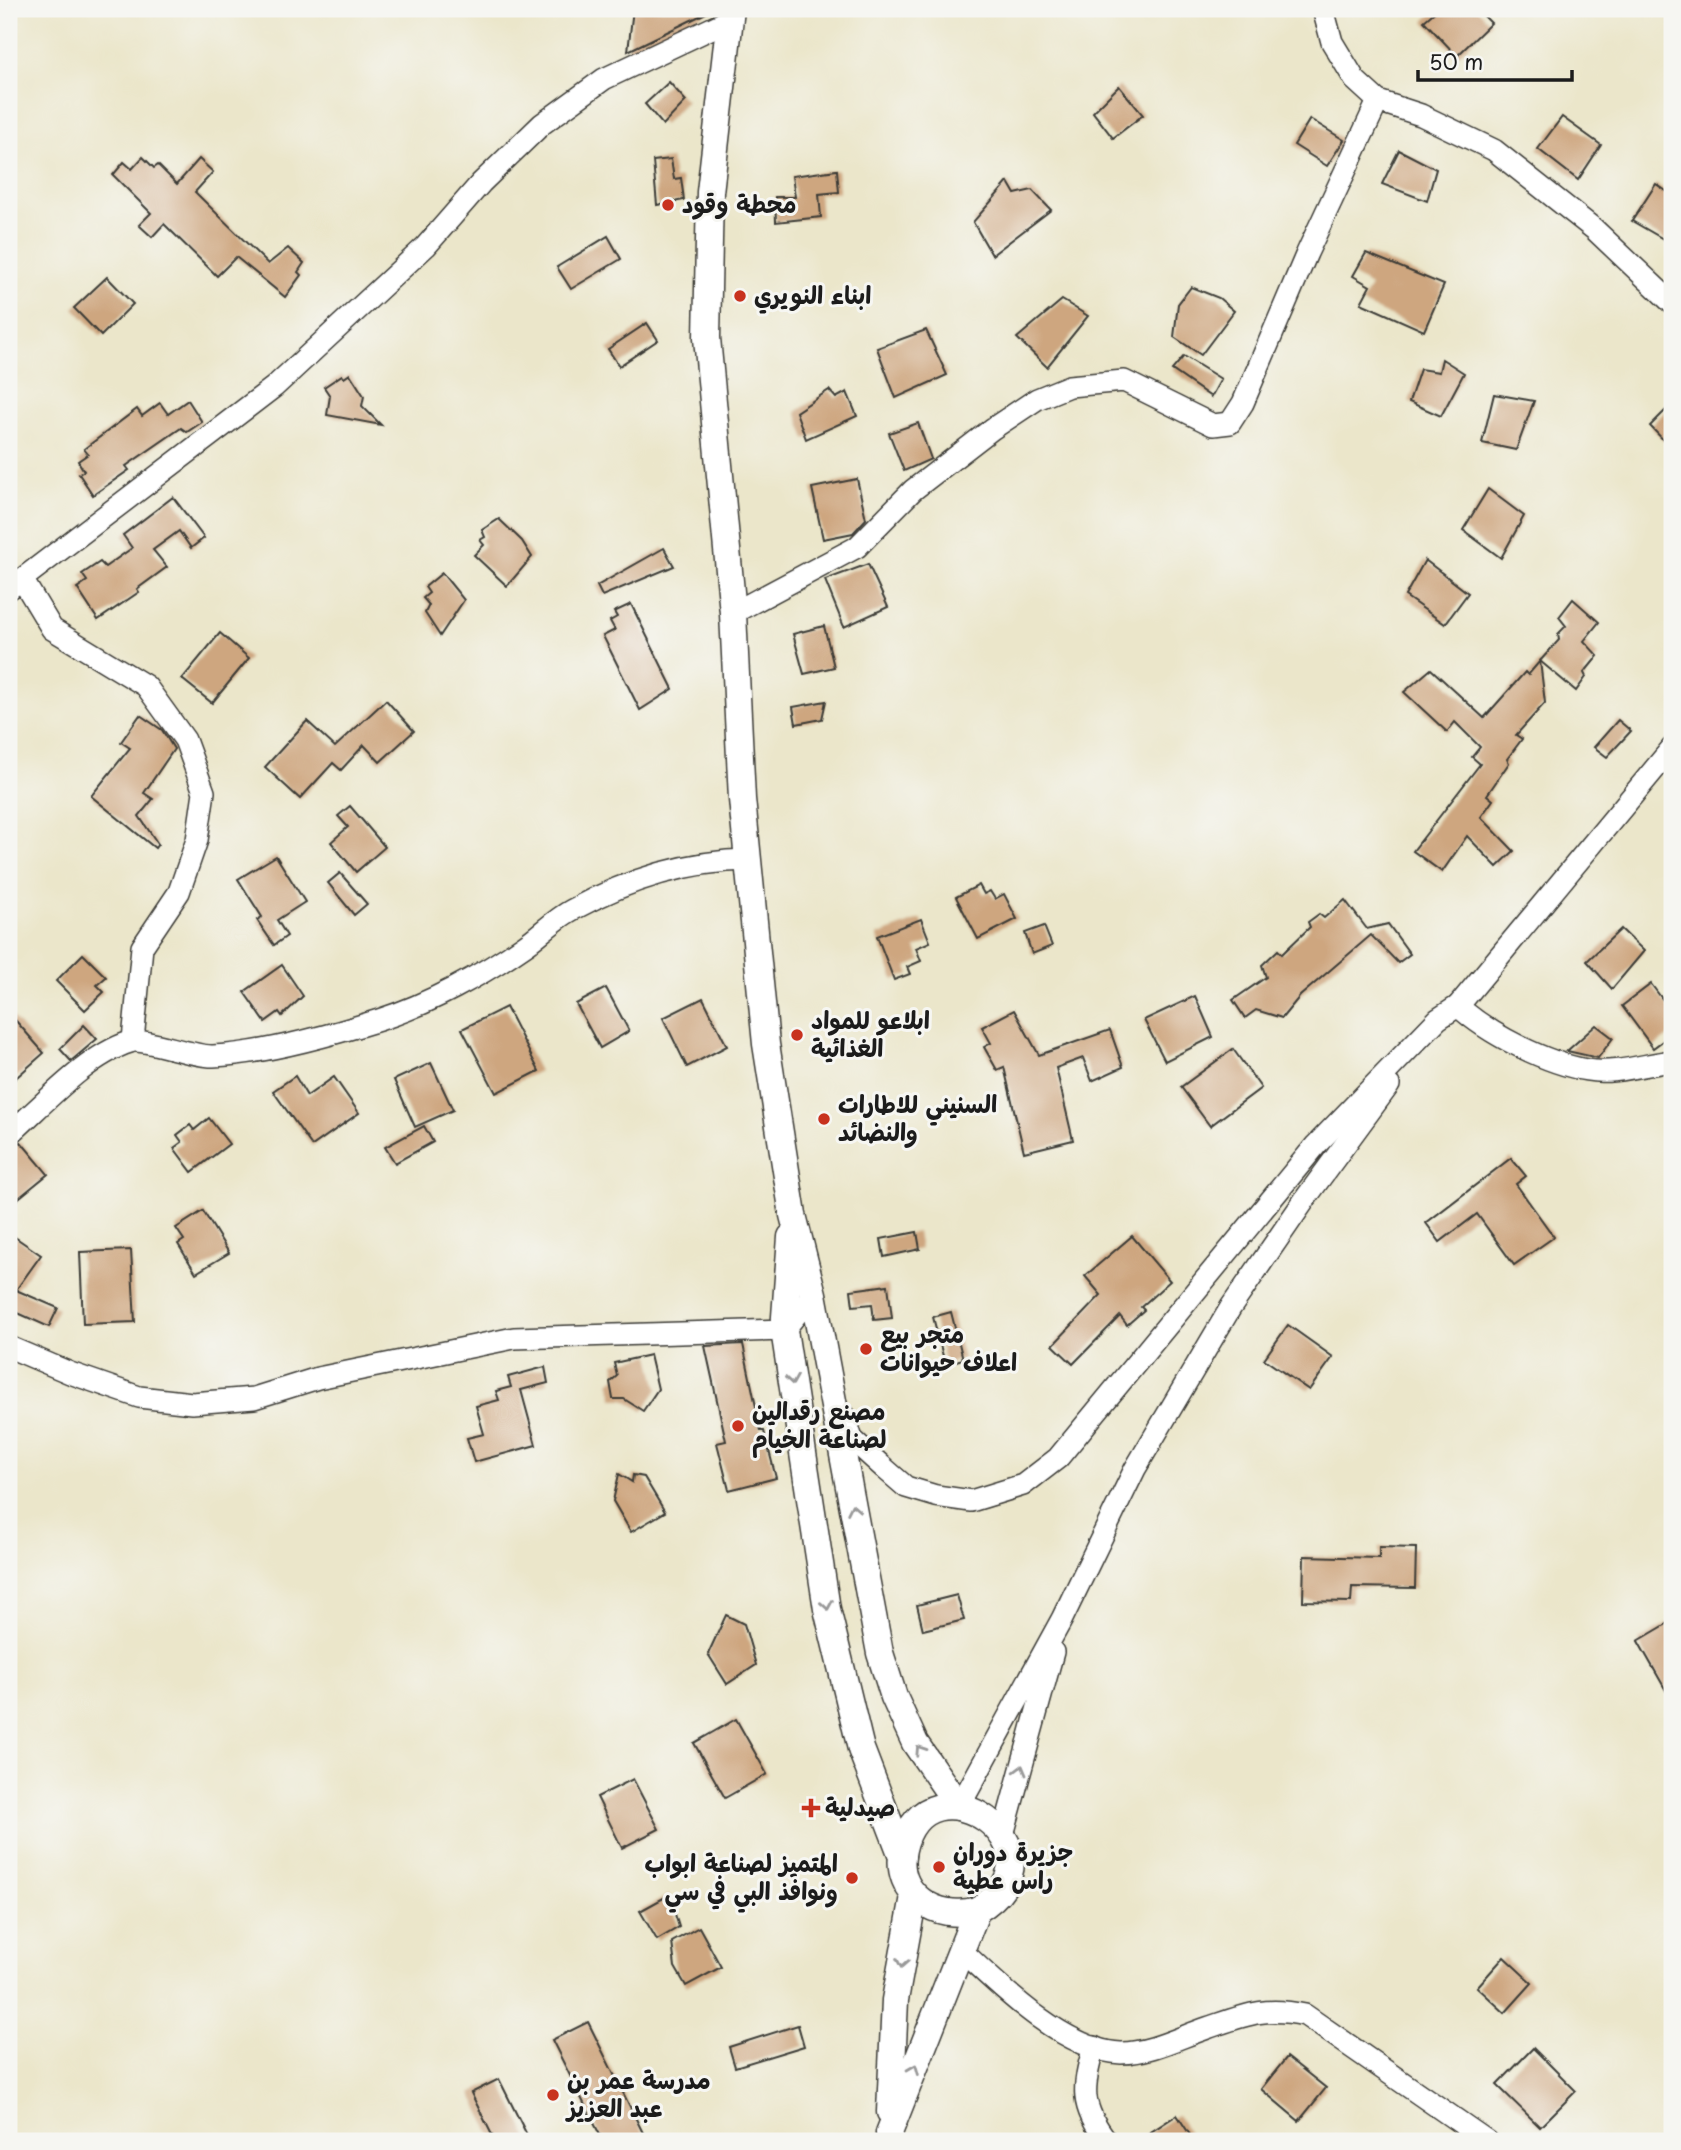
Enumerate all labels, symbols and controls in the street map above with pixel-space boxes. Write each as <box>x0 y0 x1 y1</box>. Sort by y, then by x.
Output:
scale bar <box>1418 38 1572 82</box>
text: 50 m <box>1429 45 1483 77</box>
place label: محطة وقود <box>682 185 797 221</box>
marker: محطة وقود <box>660 197 676 213</box>
place label: ابناء النويري <box>754 276 871 314</box>
marker: ابناء النويري <box>732 288 748 304</box>
place label: ابلاعو للمواد الغذائية <box>811 1001 930 1065</box>
marker: ابلاعو للمواد الغذائية <box>789 1027 805 1043</box>
place label: السنيني للاطارات والنضائد <box>838 1085 997 1149</box>
marker: السنيني للاطارات والنضائد <box>816 1111 832 1127</box>
place label: متجر بيع اعلاف حيوانات <box>880 1315 1017 1379</box>
marker: متجر بيع اعلاف حيوانات <box>858 1341 874 1357</box>
one-way arrow <box>784 1374 799 1386</box>
place label: مصنع رقدالين لصناعة الخيام <box>752 1392 887 1458</box>
marker: مصنع رقدالين لصناعة الخيام <box>730 1418 746 1434</box>
one-way arrow <box>846 1503 861 1515</box>
one-way arrow <box>819 1599 834 1611</box>
one-way arrow <box>916 1745 928 1758</box>
one-way arrow <box>1013 1764 1027 1776</box>
place label: صيدلية <box>825 1788 895 1824</box>
marker: صيدلية <box>803 1800 819 1816</box>
place label: جزيرة دوران راس عطية <box>953 1833 1073 1897</box>
place label: المتميز لصناعة ابواب ونوافذ البي في سي <box>644 1844 838 1913</box>
marker: جزيرة دوران راس عطية <box>931 1859 947 1875</box>
marker: المتميز لصناعة ابواب ونوافذ البي في سي <box>844 1870 860 1886</box>
one-way arrow <box>895 1957 910 1969</box>
place label: مدرسة عمر بن عبد العزيز <box>565 2061 711 2125</box>
one-way arrow <box>906 2064 920 2076</box>
marker: مدرسة عمر بن عبد العزيز <box>545 2087 561 2103</box>

